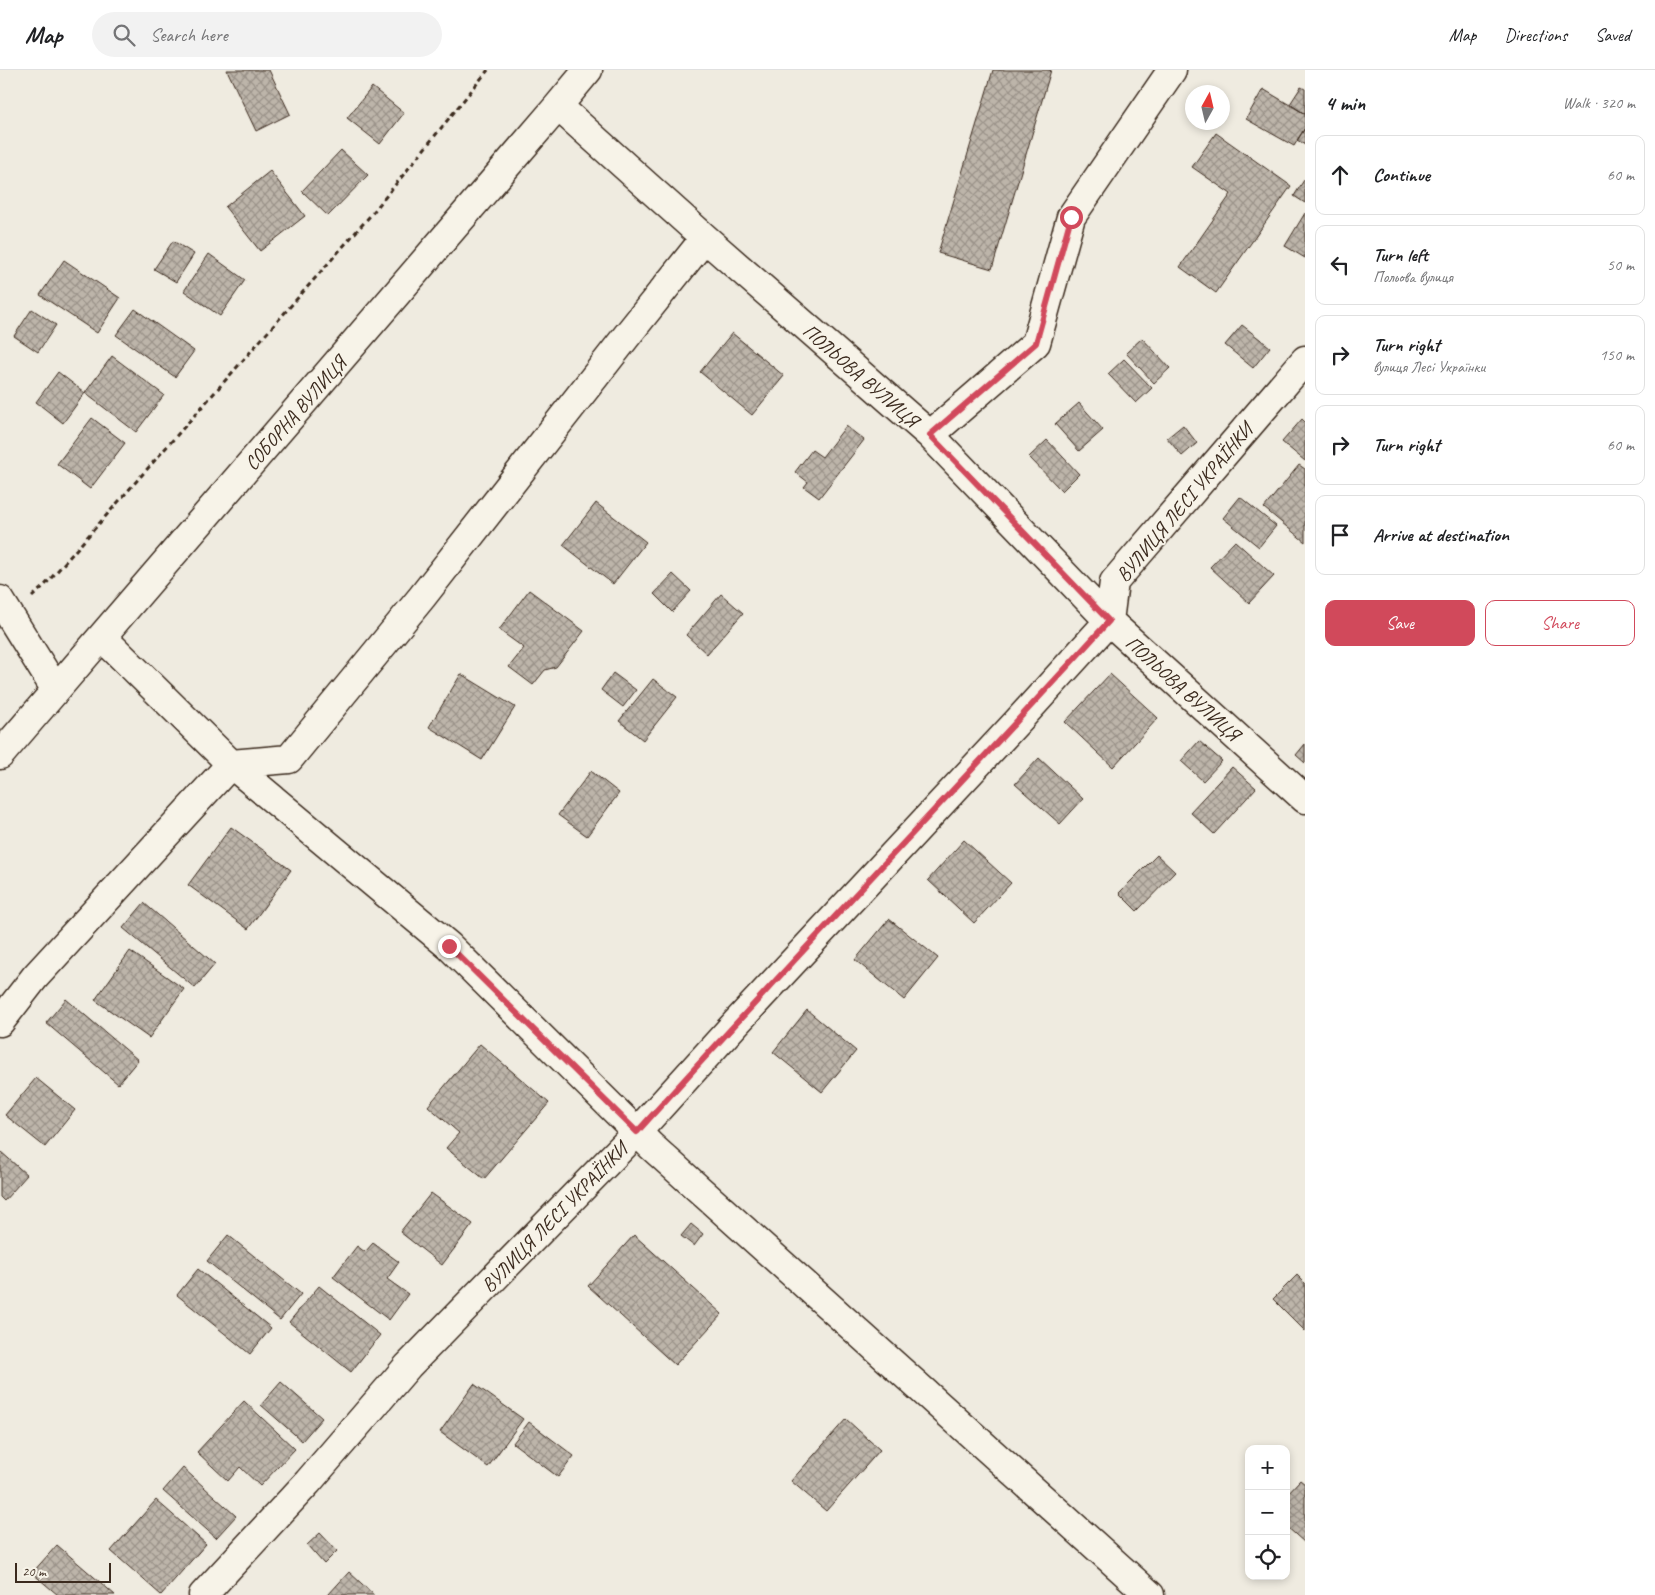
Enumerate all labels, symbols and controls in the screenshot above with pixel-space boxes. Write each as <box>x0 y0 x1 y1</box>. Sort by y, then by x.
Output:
search box <box>92 12 442 57</box>
text: Map <box>25 20 62 50</box>
icon: search <box>110 21 138 49</box>
text: Search here <box>150 23 228 47</box>
text: Map <box>1449 24 1476 46</box>
text: Directions <box>1504 24 1567 46</box>
text: Saved <box>1595 24 1630 46</box>
north arrow <box>1185 85 1230 130</box>
text: 4 min <box>1325 90 1365 116</box>
text: Walk · 320 m <box>1563 93 1635 113</box>
icon: ahead <box>1326 161 1354 189</box>
text: Continue <box>1373 163 1430 187</box>
text: 60 m <box>1607 165 1634 185</box>
route start <box>1060 206 1083 229</box>
text: Turn left <box>1373 243 1428 267</box>
icon: left <box>1326 251 1354 279</box>
text: 50 m <box>1607 255 1634 275</box>
text: Польова вулиця <box>1373 267 1453 287</box>
street label: ПОЛЬОВА ВУЛИЦЯ <box>798 318 926 435</box>
text: Turn right <box>1373 333 1440 357</box>
icon: right <box>1326 341 1354 369</box>
text: 150 m <box>1600 345 1634 365</box>
street label: СОБОРНА ВУЛИЦЯ <box>239 349 354 475</box>
text: вулиця Лесі Українки <box>1373 357 1485 377</box>
street label: ВУЛИЦЯ ЛЕСІ УКРАЇНКИ <box>1111 415 1260 587</box>
icon: right <box>1326 431 1354 459</box>
text: Turn right <box>1373 433 1440 457</box>
text: 60 m <box>1607 435 1634 455</box>
icon: arrive <box>1326 521 1354 549</box>
text: Arrive at destination <box>1373 523 1509 547</box>
button: Save <box>1325 600 1475 646</box>
button: Share <box>1485 600 1635 646</box>
street label: ПОЛЬОВА ВУЛИЦЯ <box>1120 630 1248 749</box>
route end <box>438 935 461 958</box>
street label: ВУЛИЦЯ ЛЕСІ УКРАЇНКИ <box>476 1135 635 1298</box>
map controls <box>1245 1445 1290 1580</box>
button: + <box>1245 1445 1290 1490</box>
button: − <box>1245 1490 1290 1535</box>
button: locate <box>1245 1535 1290 1580</box>
scale bar <box>15 1560 111 1583</box>
text: 20 m <box>22 1563 46 1580</box>

